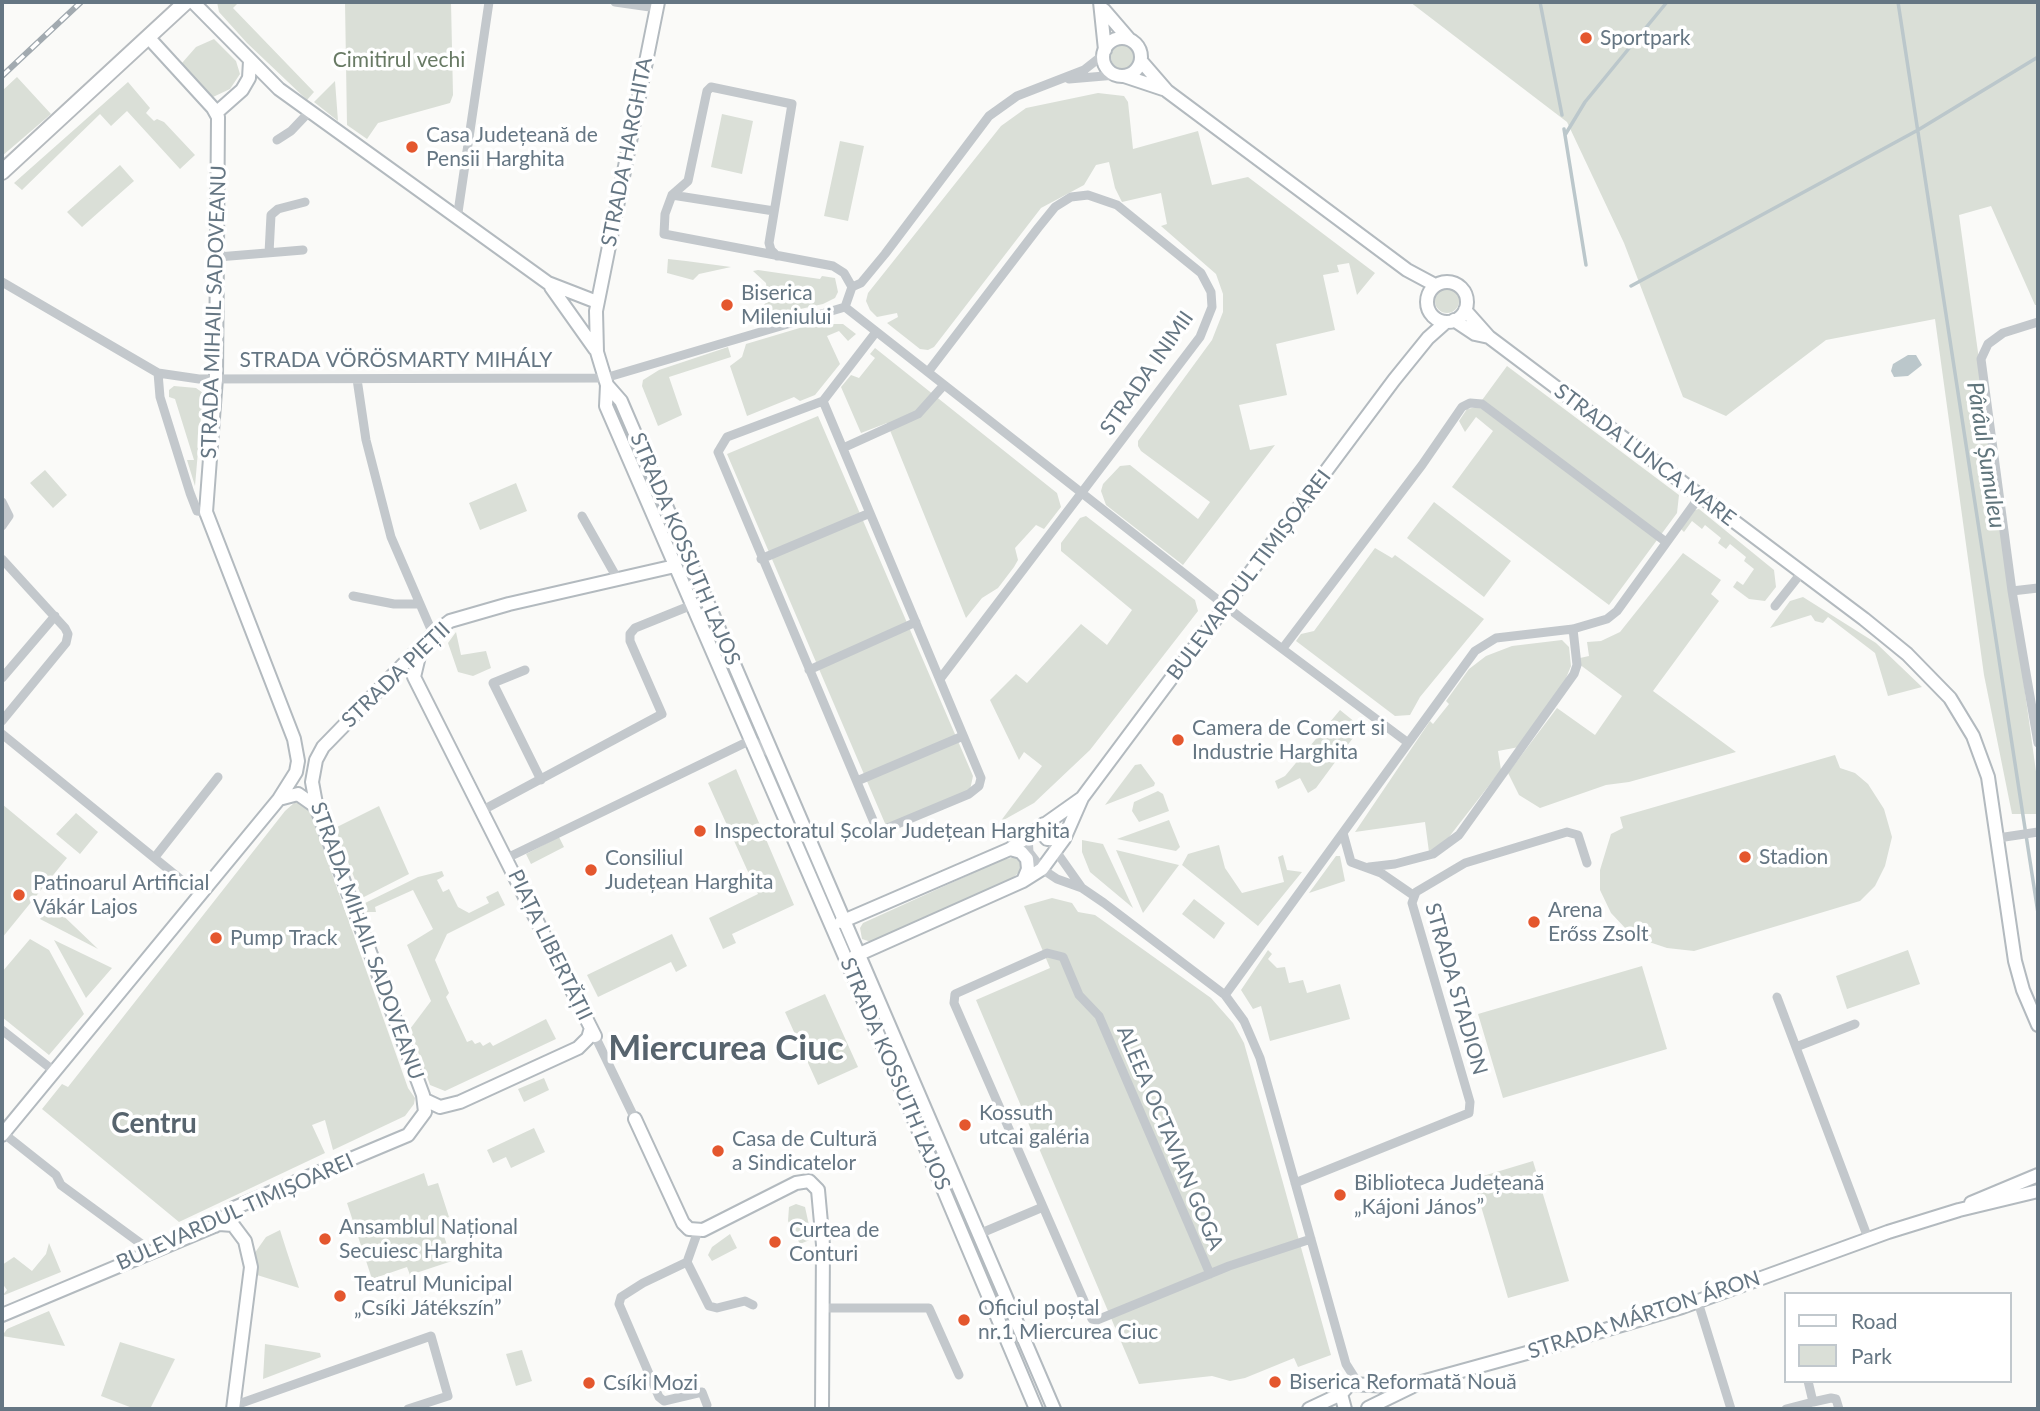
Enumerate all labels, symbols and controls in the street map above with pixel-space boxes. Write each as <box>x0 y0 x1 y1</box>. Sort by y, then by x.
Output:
place label: Sportpark <box>1600 25 1691 51</box>
marker: Sportpark <box>1578 30 1594 46</box>
park label: Cimitirul vechi <box>333 47 465 73</box>
street label: STRADA HARGHITA <box>596 55 658 249</box>
place label: Casa Județeană de Pensii Harghita <box>426 122 598 172</box>
marker: Casa Județeană de Pensii Harghita <box>404 139 420 155</box>
street label: STRADA MIHAIL SADOVEANU <box>196 165 232 459</box>
place label: Biserica Mileniului <box>741 280 832 330</box>
marker: Biserica Mileniului <box>719 297 735 313</box>
street label: STRADA INIMII <box>1095 306 1199 440</box>
street label: STRADA VÖRÖSMARTY MIHÁLY <box>240 347 552 373</box>
street label: STRADA LUNCA MARE <box>1549 379 1741 531</box>
water label: Pârâul Șumuleu <box>1961 380 2011 530</box>
street label: STRADA KOSSUTH LAJOS <box>625 429 745 669</box>
street label: BULEVARDUL TIMIȘOAREI <box>1162 465 1336 685</box>
street label: STRADA PIEȚII <box>336 617 456 733</box>
place label: Camera de Comert si Industrie Harghita <box>1192 715 1385 765</box>
marker: Camera de Comert si Industrie Harghita <box>1170 732 1186 748</box>
street label: STRADA MIHAIL SADOVEANU <box>305 799 429 1083</box>
place label: Inspectoratul Școlar Județean Harghita <box>714 818 1070 844</box>
marker: Inspectoratul Școlar Județean Harghita <box>692 823 708 839</box>
place label: Stadion <box>1759 844 1828 870</box>
place label: Consiliul Județean Harghita <box>605 845 773 895</box>
marker: Stadion <box>1737 849 1753 865</box>
marker: Consiliul Județean Harghita <box>583 862 599 878</box>
street label: PIAȚA LIBERTĂȚII <box>503 866 597 1024</box>
place label: Patinoarul Artificial Vákár Lajos <box>33 870 209 920</box>
marker: Patinoarul Artificial Vákár Lajos <box>11 887 27 903</box>
place label: Arena Erőss Zsolt <box>1548 897 1648 947</box>
street label: STRADA STADION <box>1419 900 1493 1078</box>
marker: Arena Erőss Zsolt <box>1526 914 1542 930</box>
place label: Pump Track <box>230 925 337 951</box>
marker: Pump Track <box>208 930 224 946</box>
street label: STRADA KOSSUTH LAJOS <box>835 954 955 1194</box>
street label: ALEEA OCTAVIAN GOGA <box>1111 1022 1229 1254</box>
district label: Miercurea Ciuc <box>608 1028 844 1070</box>
place label: Kossuth utcai galéria <box>979 1100 1090 1150</box>
district label: Centru <box>111 1107 197 1141</box>
marker: Kossuth utcai galéria <box>957 1117 973 1133</box>
place label: Casa de Cultură a Sindicatelor <box>732 1126 877 1176</box>
marker: Casa de Cultură a Sindicatelor <box>710 1143 726 1159</box>
street label: BULEVARDUL TIMIȘOAREI <box>113 1148 357 1276</box>
place label: Biblioteca Județeană „Kájoni János” <box>1354 1170 1544 1220</box>
marker: Biblioteca Județeană „Kájoni János” <box>1332 1187 1348 1203</box>
place label: Ansamblul Național Secuiesc Harghita <box>339 1214 518 1264</box>
place label: Curtea de Conturi <box>789 1217 879 1267</box>
marker: Ansamblul Național Secuiesc Harghita <box>317 1231 333 1247</box>
marker: Curtea de Conturi <box>767 1234 783 1250</box>
street label: STRADA MÁRTON ÁRON <box>1525 1266 1763 1364</box>
place label: Teatrul Municipal „Csíki Játékszín” <box>354 1271 512 1321</box>
marker: Teatrul Municipal „Csíki Játékszín” <box>332 1288 348 1304</box>
legend <box>1784 1292 2012 1383</box>
place label: Oficiul poștal nr.1 Miercurea Ciuc <box>978 1295 1158 1345</box>
text: Road <box>1851 1308 1898 1333</box>
marker: Oficiul poștal nr.1 Miercurea Ciuc <box>956 1312 972 1328</box>
text: Park <box>1851 1343 1892 1368</box>
place label: Biserica Reformată Nouă <box>1289 1369 1517 1395</box>
place label: Csíki Mozi <box>603 1370 698 1396</box>
marker: Biserica Reformată Nouă <box>1267 1374 1283 1390</box>
marker: Csíki Mozi <box>581 1375 597 1391</box>

